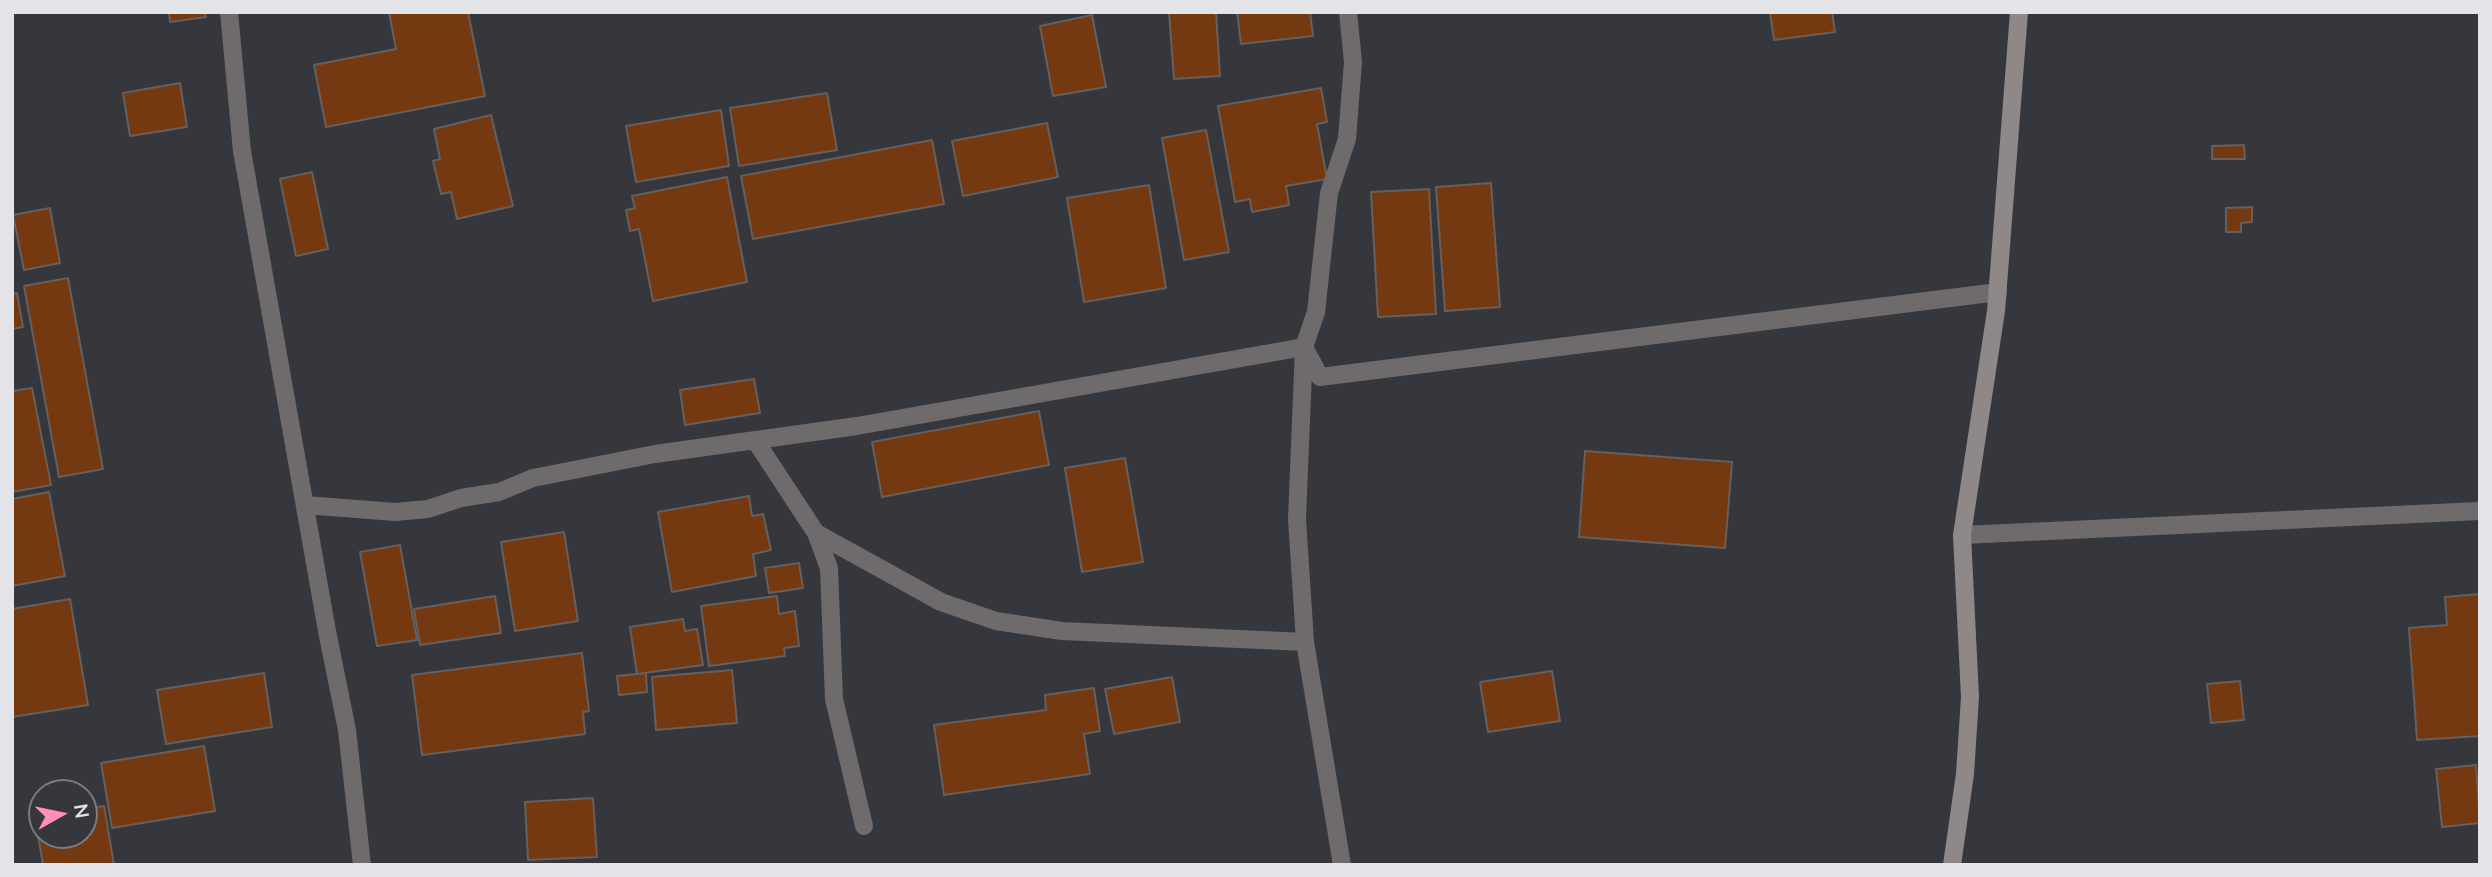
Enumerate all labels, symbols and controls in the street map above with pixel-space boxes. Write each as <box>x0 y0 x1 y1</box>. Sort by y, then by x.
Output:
north arrow <box>28 779 98 849</box>
text: N <box>69 802 95 820</box>

